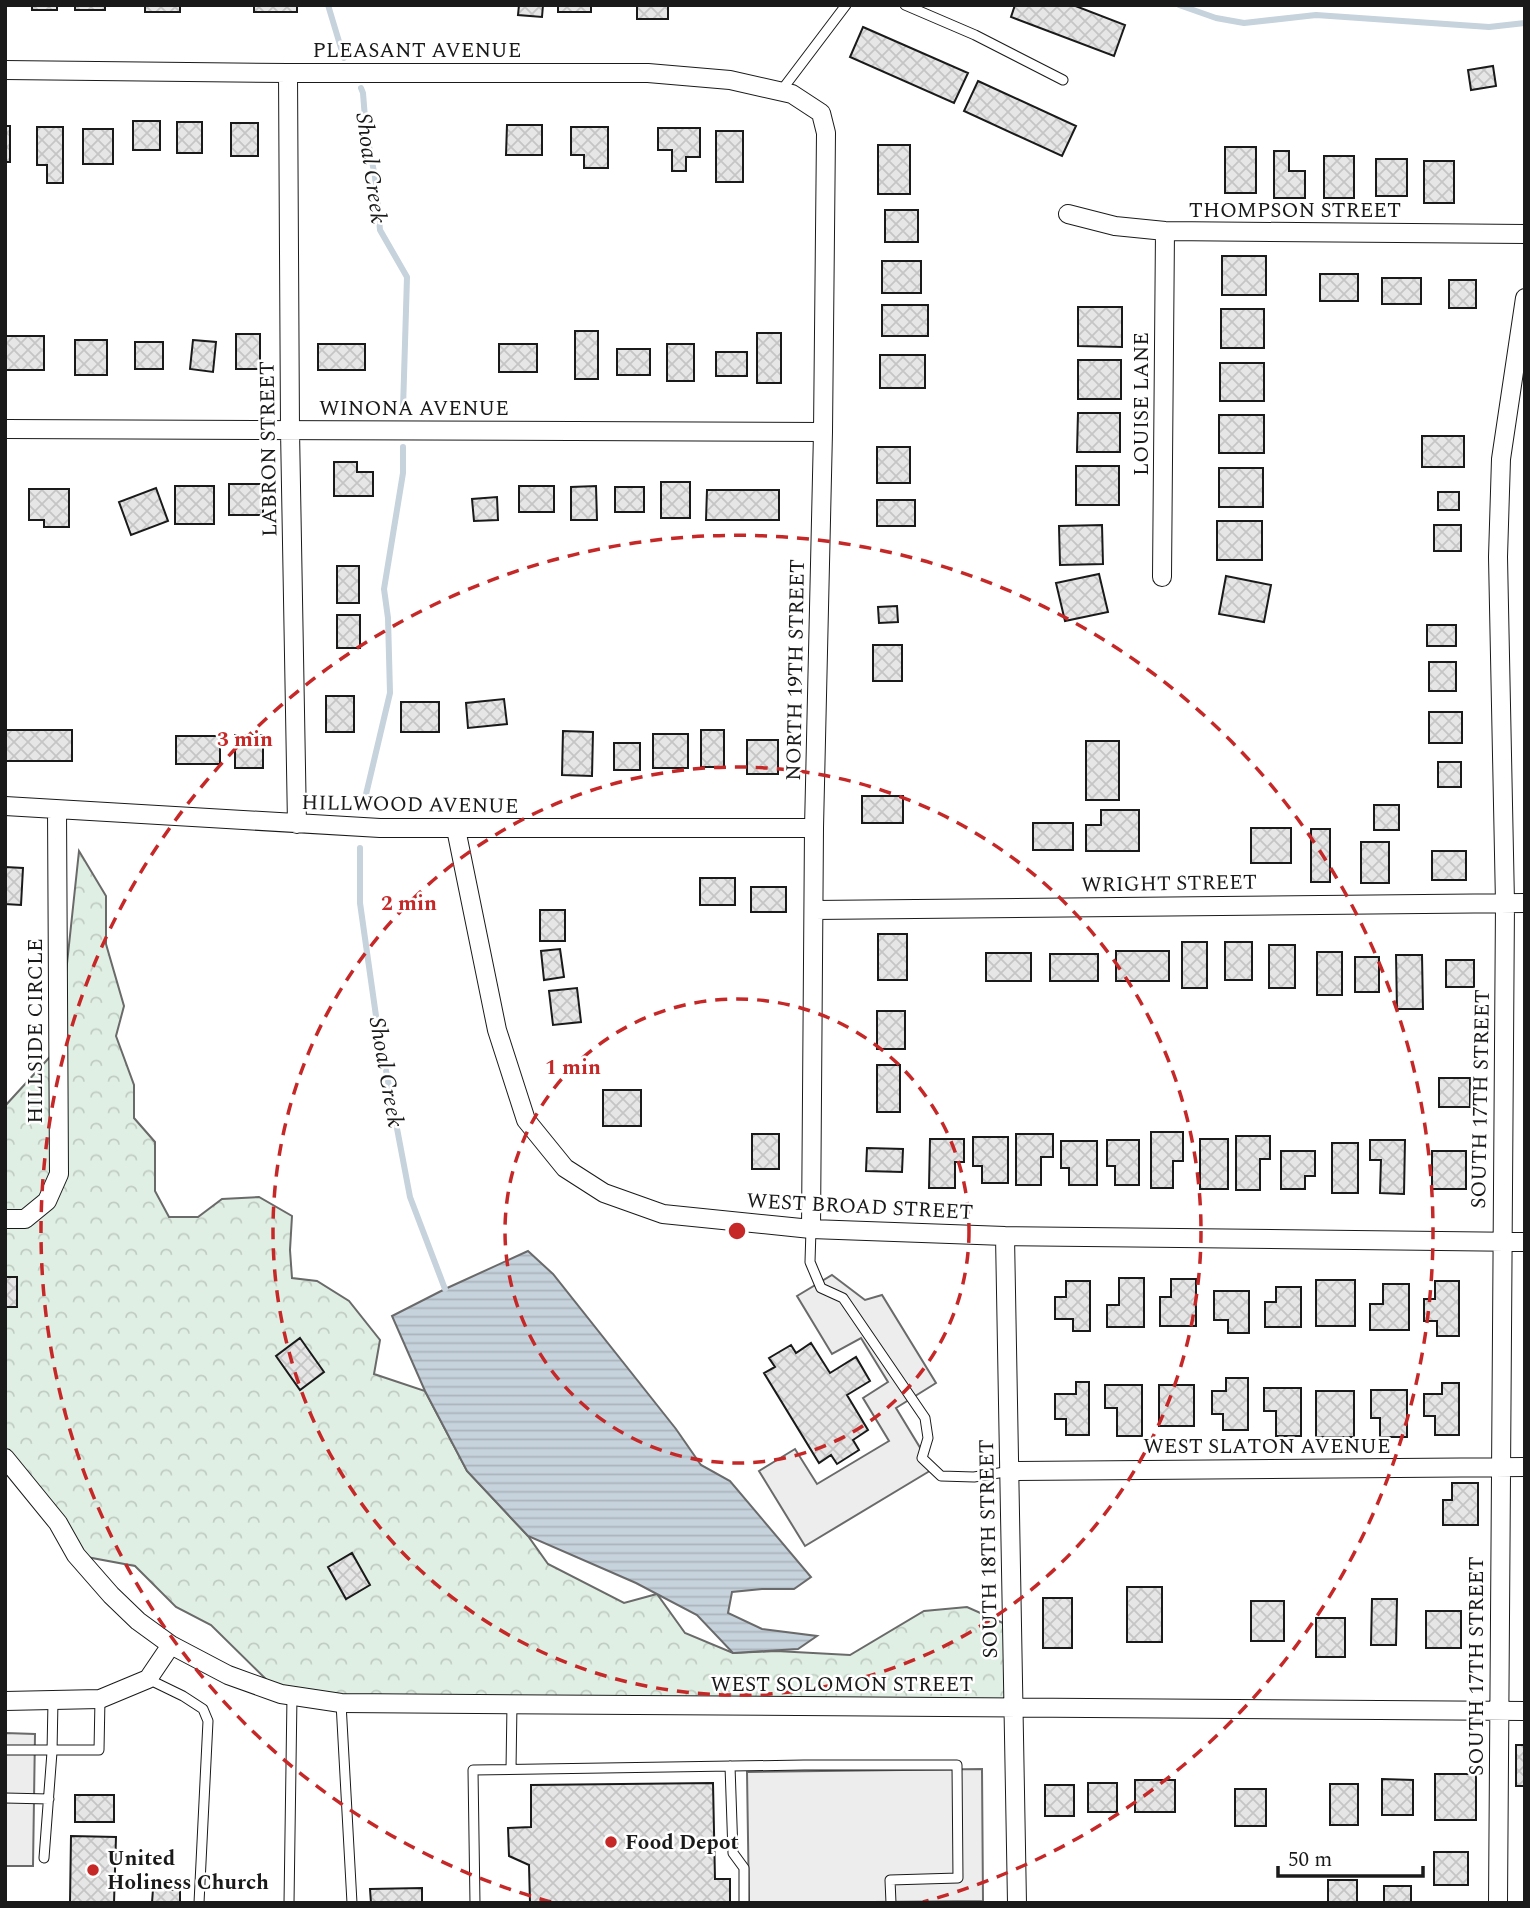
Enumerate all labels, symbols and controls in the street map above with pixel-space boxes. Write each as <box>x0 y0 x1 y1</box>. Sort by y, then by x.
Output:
street label: PLEASANT AVENUE <box>312 35 522 67</box>
water label: Shoal Creek <box>345 111 396 226</box>
street label: THOMPSON STREET <box>1189 195 1401 227</box>
street label: LOUISE LANE <box>1126 332 1158 476</box>
street label: LABRON STREET <box>251 361 287 537</box>
street label: WINONA AVENUE <box>319 393 509 425</box>
street label: NORTH 19TH STREET <box>778 559 814 781</box>
text: 3 min <box>217 724 273 756</box>
street label: HILLWOOD AVENUE <box>301 787 519 823</box>
street label: WRIGHT STREET <box>1081 866 1257 902</box>
text: 2 min <box>381 888 437 920</box>
street label: HILLSIDE CIRCLE <box>20 938 52 1124</box>
street label: SOUTH 17TH STREET <box>1463 989 1499 1209</box>
water label: Shoal Creek <box>359 1014 412 1130</box>
text: 1 min <box>545 1052 601 1084</box>
street label: WEST BROAD STREET <box>746 1185 974 1229</box>
centre of rings <box>725 1219 749 1243</box>
street label: WEST SLATON AVENUE <box>1143 1431 1391 1463</box>
street label: SOUTH 18TH STREET <box>971 1439 1007 1659</box>
street label: SOUTH 17TH STREET <box>1461 1556 1493 1776</box>
street label: WEST SOLOMON STREET <box>711 1669 973 1701</box>
place label: Food Depot <box>625 1827 739 1859</box>
marker: Food Depot <box>603 1834 619 1850</box>
scale bar <box>1278 1834 1423 1878</box>
place label: United Holiness Church <box>107 1843 269 1899</box>
text: 50 m <box>1288 1844 1332 1876</box>
marker: United Holiness Church <box>85 1862 101 1878</box>

